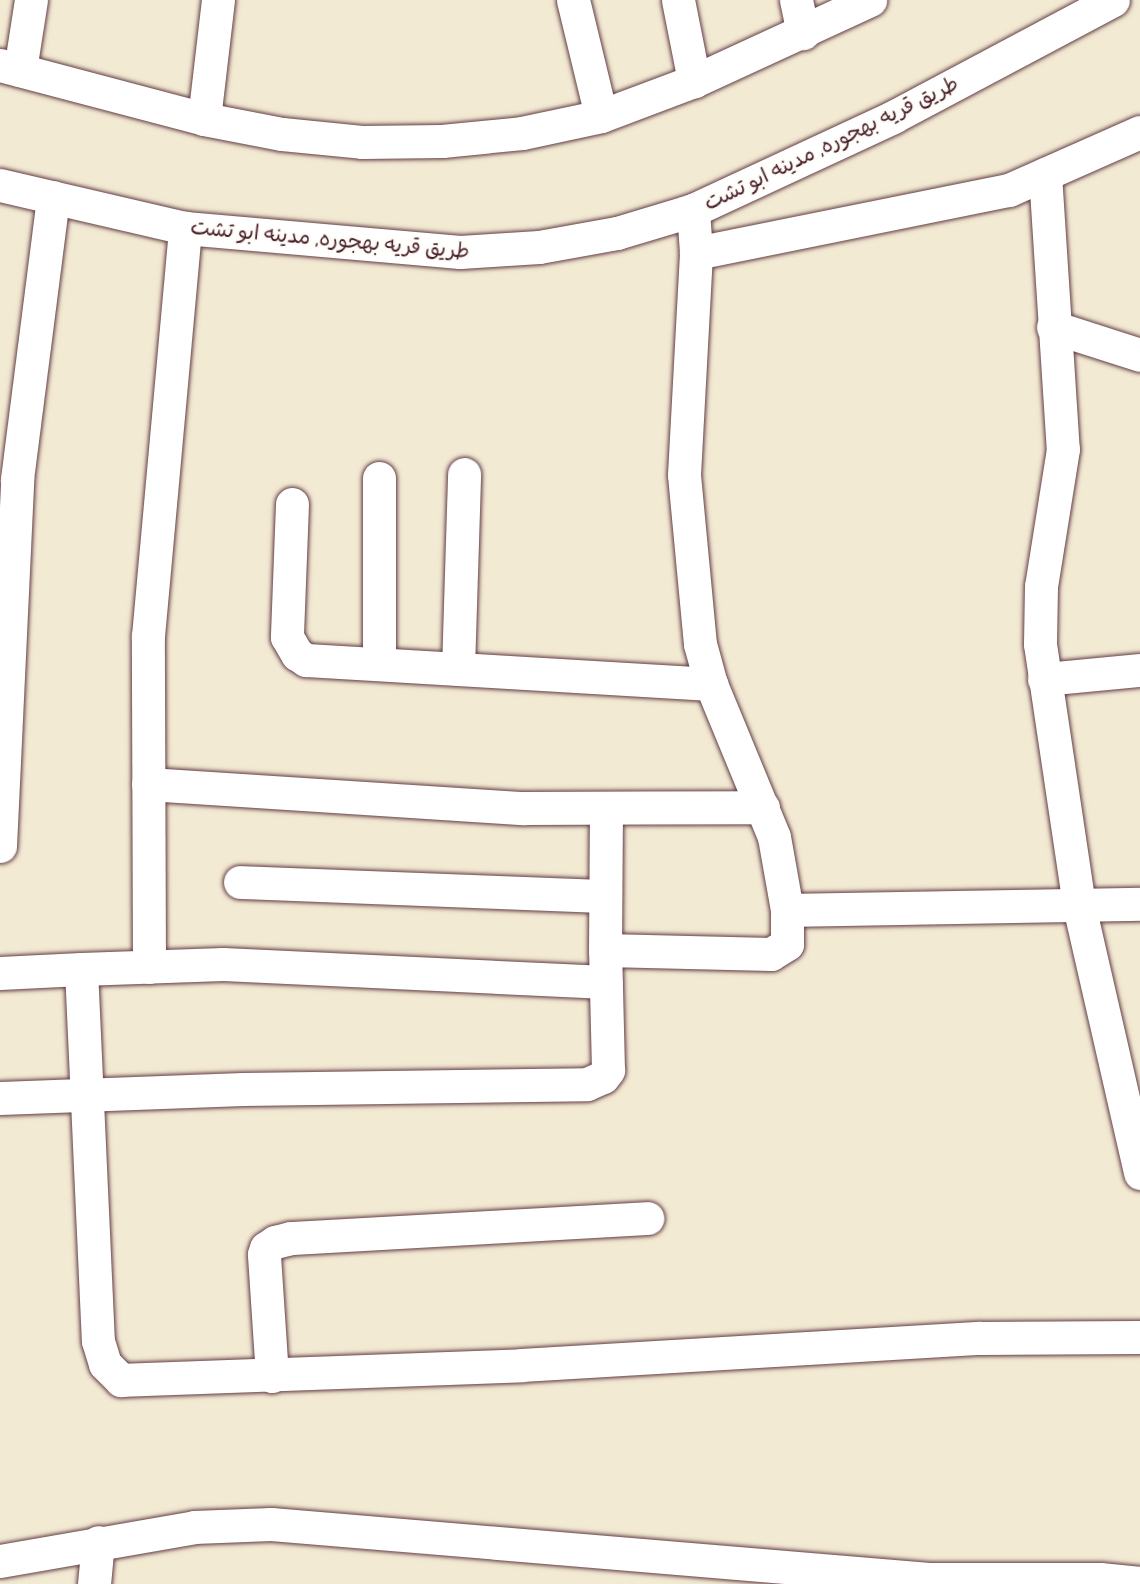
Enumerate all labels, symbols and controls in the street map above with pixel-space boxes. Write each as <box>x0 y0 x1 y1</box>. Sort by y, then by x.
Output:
street label: طريق قريه بهجوره, مدينه ابو تشت <box>700 70 962 216</box>
street label: طريق قريه بهجوره, مدينه ابو تشت <box>190 214 470 264</box>

